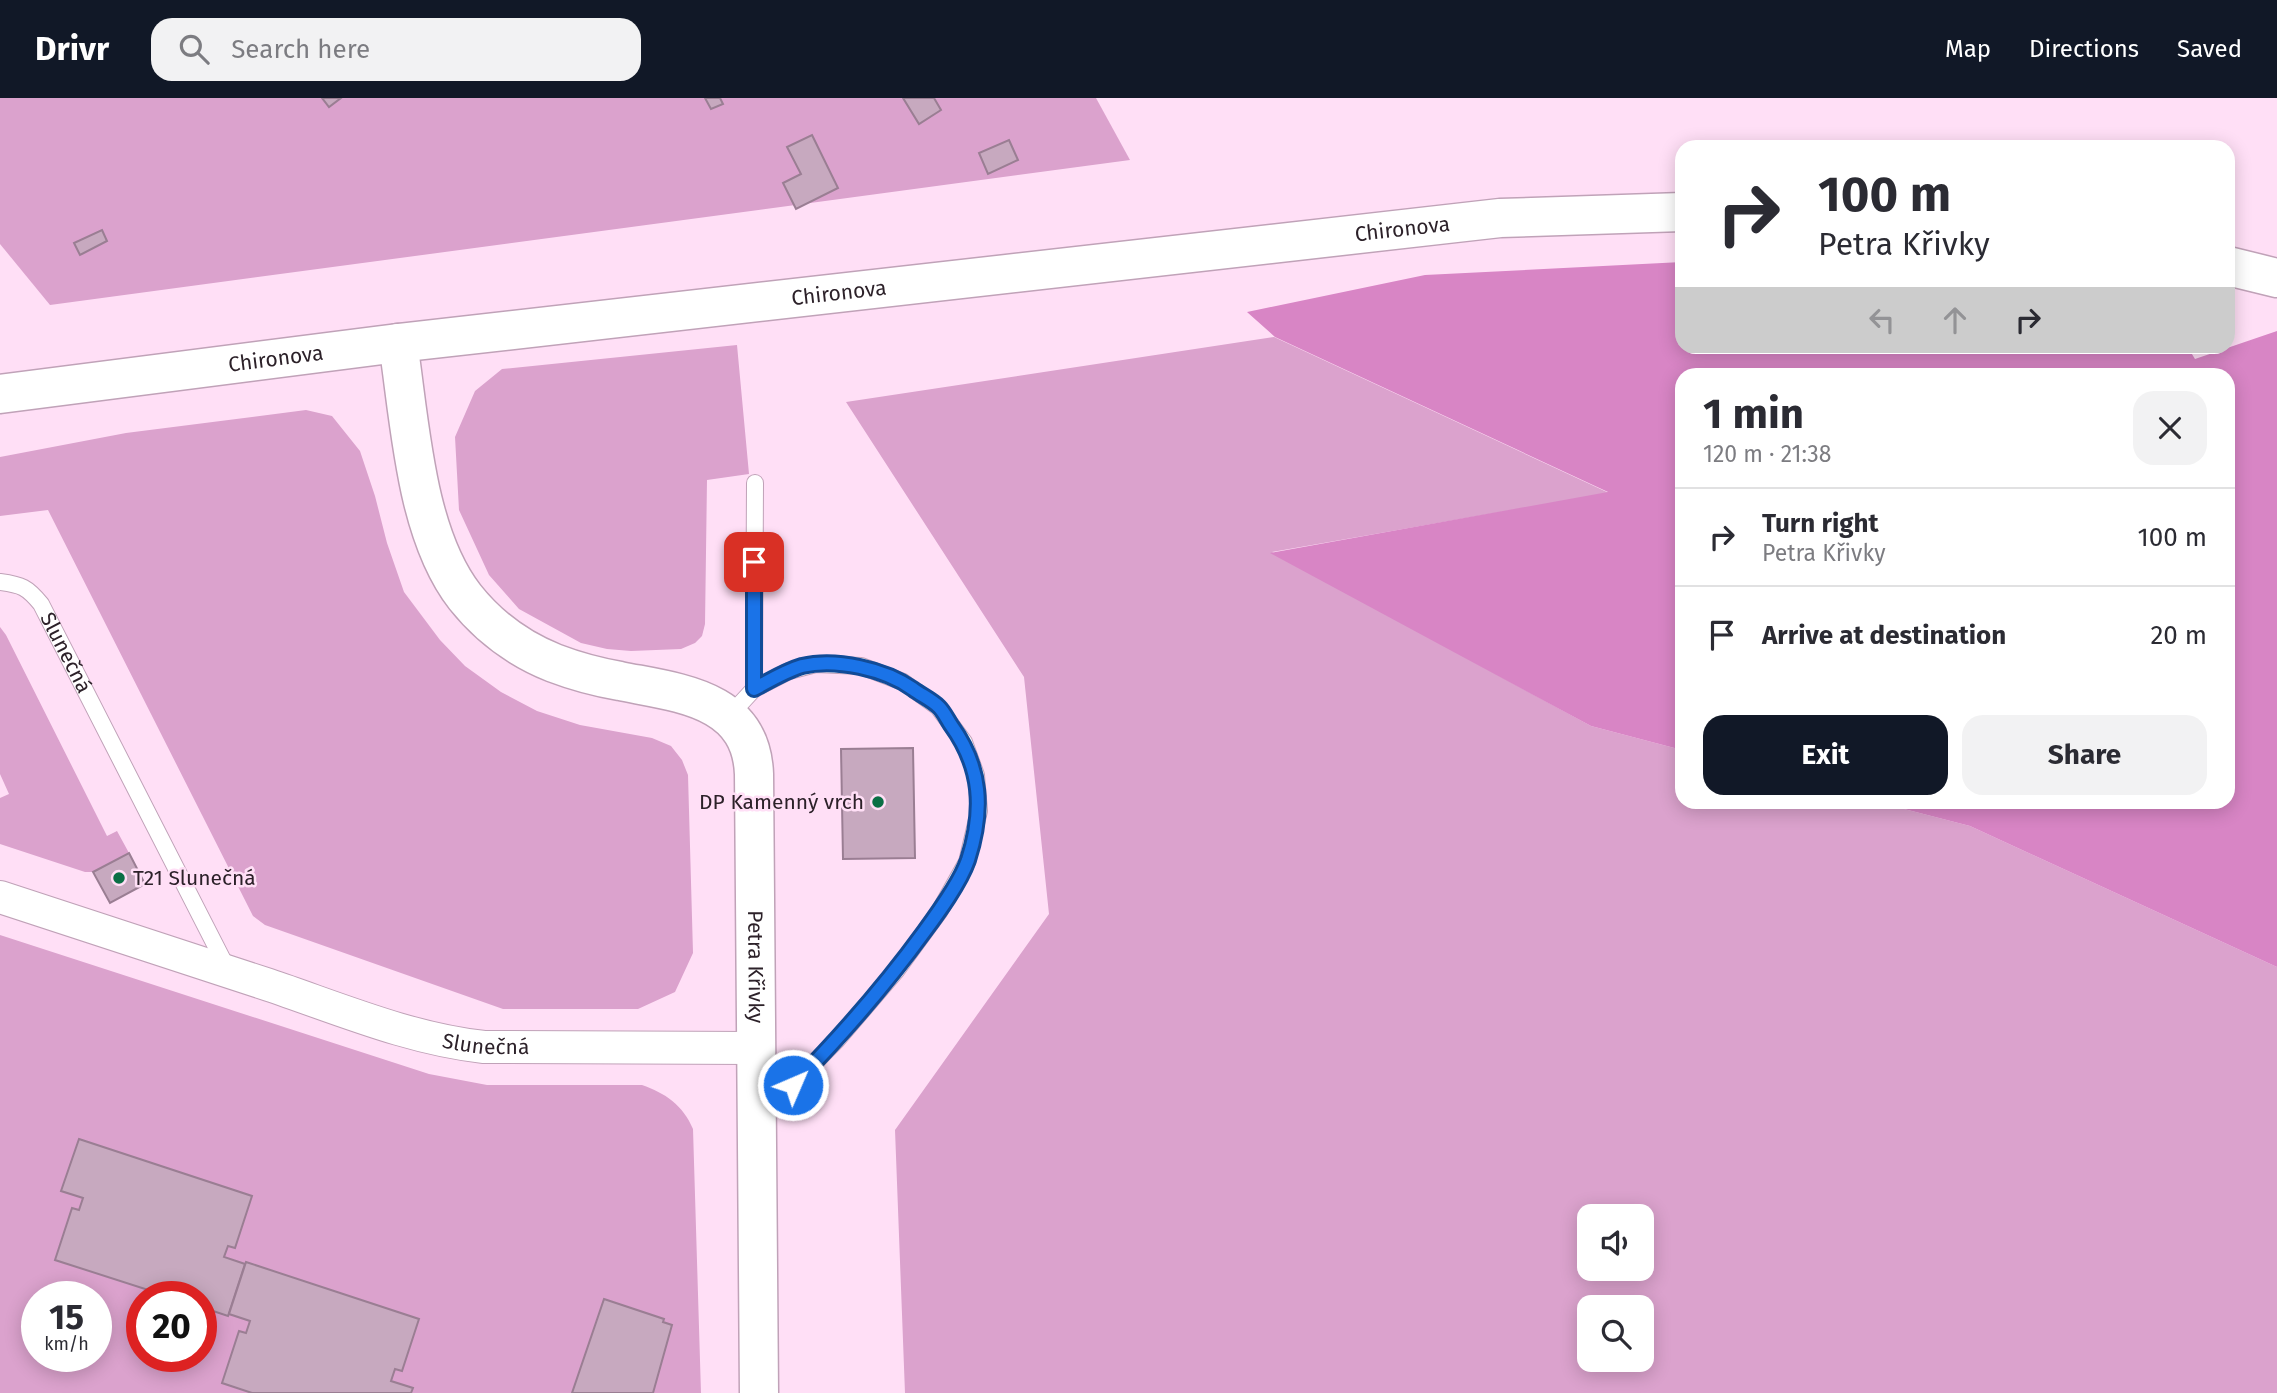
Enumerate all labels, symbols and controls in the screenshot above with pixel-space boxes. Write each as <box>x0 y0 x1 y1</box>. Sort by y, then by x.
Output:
search box <box>151 18 641 81</box>
text: Drivr <box>35 29 109 69</box>
icon: search <box>175 30 213 68</box>
text: Search here <box>231 34 370 65</box>
text: Map <box>1945 35 1991 63</box>
text: Directions <box>2029 35 2139 63</box>
text: Saved <box>2177 35 2242 63</box>
text: 100 m <box>1818 165 1951 224</box>
icon: right <box>1703 168 1794 259</box>
street label: Chironova <box>1353 211 1451 247</box>
text: Petra Křivky <box>1818 225 1990 263</box>
street label: Chironova <box>790 275 888 311</box>
icon: left <box>1863 301 1901 339</box>
icon: ahead <box>1936 301 1974 339</box>
icon: right <box>2009 301 2047 339</box>
street label: Chironova <box>227 340 325 378</box>
text: 1 min <box>1703 389 1804 439</box>
button: close <box>2133 391 2207 465</box>
text: 120 m · 21:38 <box>1703 440 1831 468</box>
text: Turn right <box>1762 508 1879 539</box>
icon: right <box>1703 518 1741 556</box>
text: 100 m <box>2138 522 2207 553</box>
pin <box>724 532 784 592</box>
text: Petra Křivky <box>1762 539 1886 567</box>
icon: arrive <box>735 543 773 581</box>
street label: Slunečná <box>34 608 97 698</box>
icon: arrive <box>1703 616 1741 654</box>
text: Arrive at destination <box>1762 620 2006 651</box>
text: 20 m <box>2150 620 2207 651</box>
button: Exit <box>1703 715 1948 795</box>
button: Share <box>1962 715 2207 795</box>
place label: DP Kamenný vrch <box>699 789 864 815</box>
marker: DP Kamenný vrch <box>870 794 886 810</box>
place label: T21 Slunečná <box>133 865 256 891</box>
marker: T21 Slunečná <box>111 870 127 886</box>
street label: Petra Křivky <box>742 910 769 1024</box>
street label: Slunečná <box>440 1028 529 1060</box>
position arrow <box>756 1048 830 1122</box>
map controls <box>1577 1204 1654 1372</box>
button: sound <box>1577 1204 1654 1281</box>
speed limit sign: 20 <box>126 1281 217 1372</box>
button: search <box>1577 1295 1654 1372</box>
text: 15 <box>49 1296 84 1338</box>
text: km/h <box>44 1333 89 1355</box>

